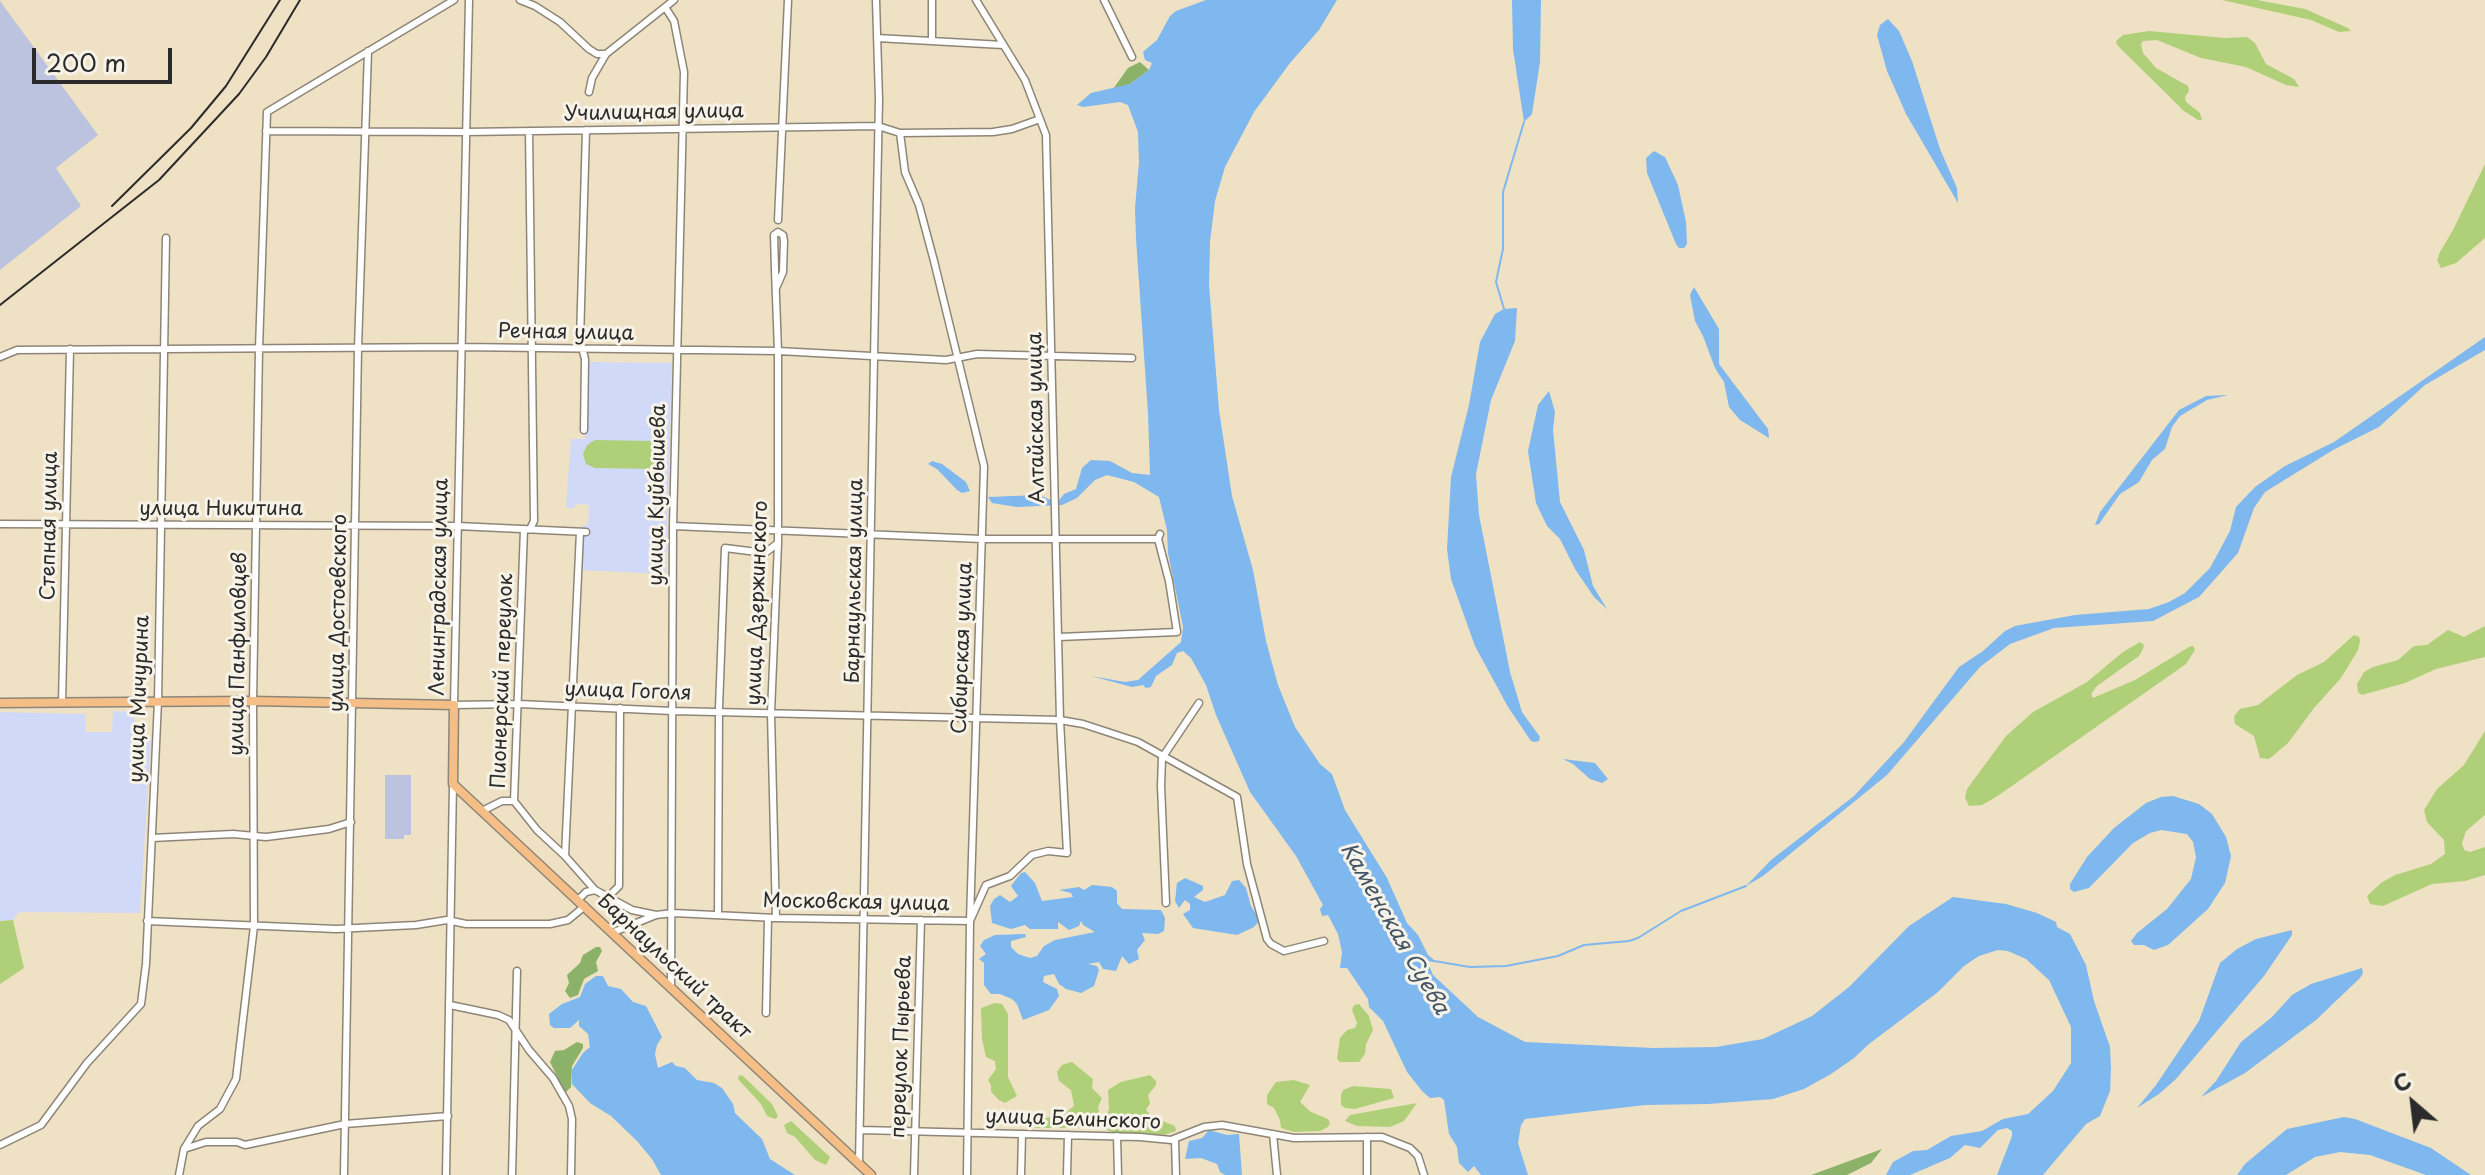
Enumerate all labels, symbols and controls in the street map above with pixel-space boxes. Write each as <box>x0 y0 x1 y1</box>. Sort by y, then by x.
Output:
scale bar <box>36 32 176 82</box>
text: 200 m <box>46 44 126 80</box>
street label: Училищная улица <box>564 99 744 127</box>
street label: Речная улица <box>498 320 634 346</box>
street label: Алтайская улица <box>1024 332 1050 504</box>
street label: улица Куйбышева <box>644 404 672 586</box>
street label: Степная улица <box>37 451 63 601</box>
street label: Ленинградская улица <box>426 478 454 696</box>
street label: Барнаульская улица <box>841 478 869 684</box>
street label: улица Никитина <box>139 497 303 521</box>
street label: улица Дзержинского <box>742 500 774 706</box>
street label: улица Достоевского <box>325 514 353 712</box>
street label: улица Панфиловцев <box>225 552 253 756</box>
street label: Сибирская улица <box>948 561 978 735</box>
street label: Пионерский переулок <box>487 573 519 789</box>
street label: улица Мичурина <box>125 615 155 783</box>
street label: улица Гоголя <box>564 678 692 706</box>
water label: Каменская Суева <box>1334 838 1454 1020</box>
street label: Барнаульский тракт <box>592 889 756 1045</box>
street label: Московская улица <box>762 889 950 917</box>
street label: переулок Пырьева <box>887 955 917 1139</box>
north arrow <box>2373 1063 2453 1143</box>
text: С <box>2386 1063 2417 1100</box>
street label: улица Белинского <box>985 1105 1161 1135</box>

